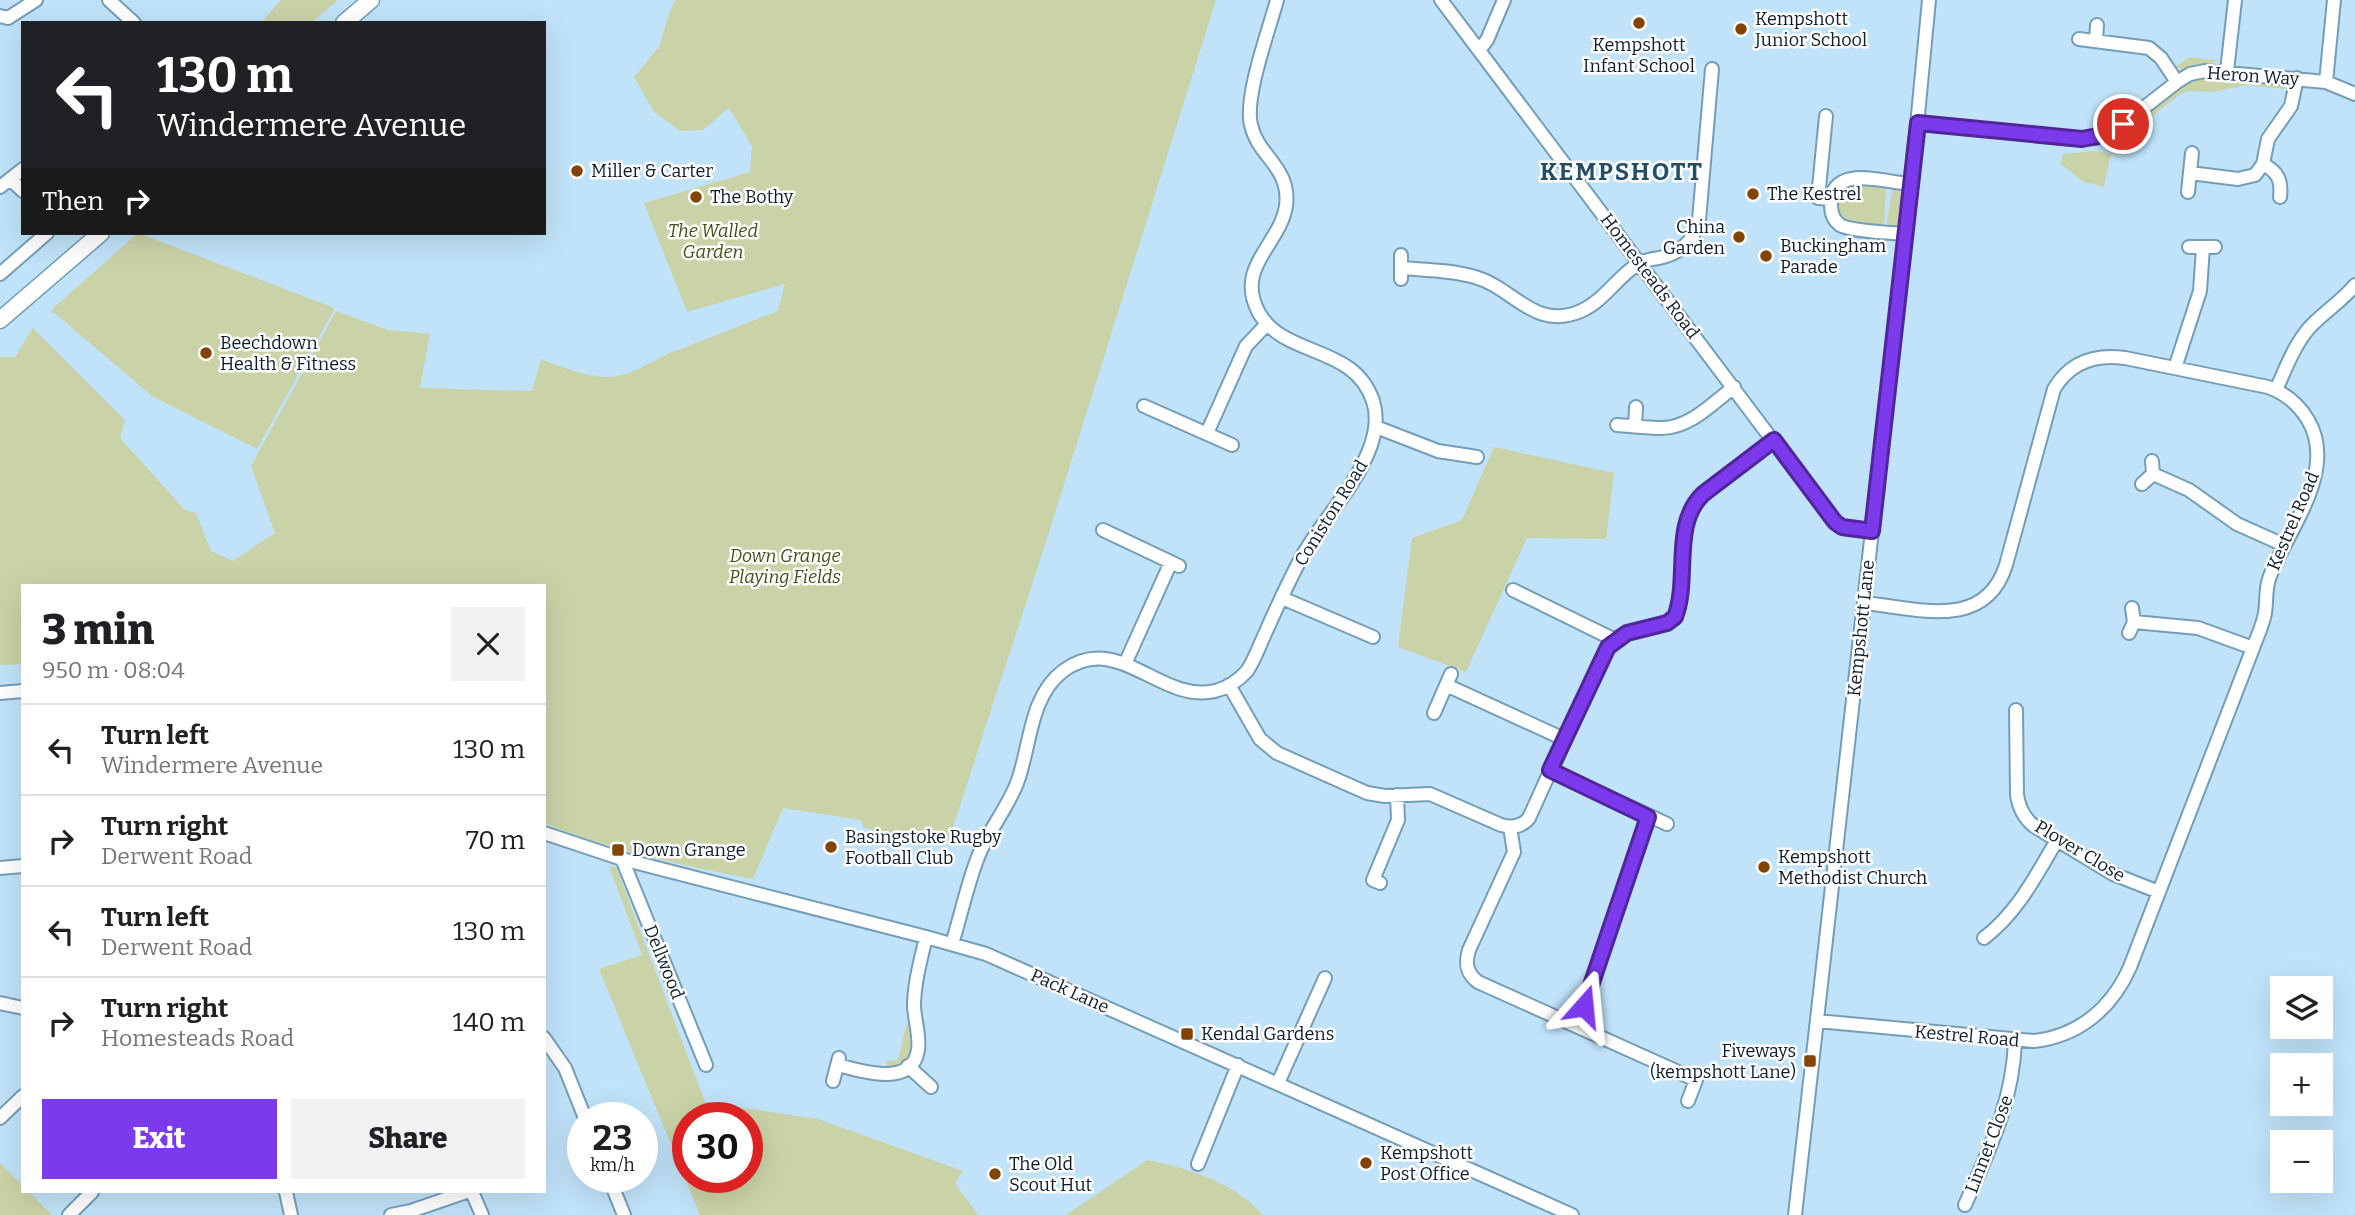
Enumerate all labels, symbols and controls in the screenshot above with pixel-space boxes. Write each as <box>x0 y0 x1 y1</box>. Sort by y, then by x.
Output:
place label: Kempshott Junior School <box>1754 8 1867 51</box>
marker: Kempshott Infant School <box>1631 15 1647 31</box>
marker: Kempshott Junior School <box>1733 21 1749 37</box>
place label: Kempshott Infant School <box>1583 34 1695 77</box>
text: 130 m <box>157 46 293 105</box>
icon: left <box>42 49 133 140</box>
street label: Heron Way <box>2206 62 2300 90</box>
pin <box>2093 94 2153 154</box>
icon: arrive <box>2104 105 2142 143</box>
text: Windermere Avenue <box>157 106 466 144</box>
district label: KEMPSHOTT <box>1540 158 1704 186</box>
place label: Miller & Carter <box>591 160 713 182</box>
marker: Miller & Carter <box>569 163 585 179</box>
icon: right <box>118 182 156 220</box>
place label: The Kestrel <box>1767 183 1861 205</box>
text: Then <box>42 186 104 217</box>
place label: The Bothy <box>710 186 794 208</box>
marker: The Kestrel <box>1745 186 1761 202</box>
marker: The Bothy <box>688 189 704 205</box>
street label: Homesteads Road <box>1596 209 1704 343</box>
place label: China Garden <box>1663 216 1726 259</box>
park label: The Walled Garden <box>668 220 758 263</box>
marker: China Garden <box>1731 229 1747 245</box>
place label: Buckingham Parade <box>1780 235 1886 278</box>
marker: Buckingham Parade <box>1758 248 1774 264</box>
place label: Beechdown Health & Fitness <box>220 332 356 375</box>
marker: Beechdown Health & Fitness <box>198 345 214 361</box>
street label: Coniston Road <box>1290 456 1372 570</box>
street label: Kestrel Road <box>2262 468 2324 574</box>
park label: Down Grange Playing Fields <box>729 545 841 588</box>
street label: Kempshott Lane <box>1843 559 1879 697</box>
text: 3 min <box>42 605 155 655</box>
button: close <box>451 607 525 681</box>
text: 950 m · 08:04 <box>42 656 185 684</box>
text: Turn left <box>101 720 209 751</box>
icon: left <box>42 731 80 769</box>
text: 130 m <box>453 734 525 765</box>
text: Windermere Avenue <box>101 751 323 779</box>
text: Turn right <box>101 811 228 842</box>
street label: Plover Close <box>2031 815 2129 887</box>
icon: right <box>42 822 80 860</box>
text: 70 m <box>466 825 525 856</box>
place label: Basingstoke Rugby Football Club <box>845 826 1002 869</box>
place label: Down Grange <box>632 839 746 861</box>
marker: Basingstoke Rugby Football Club <box>823 839 839 855</box>
text: Derwent Road <box>101 842 252 870</box>
marker: Down Grange <box>610 842 626 858</box>
place label: Kempshott Methodist Church <box>1778 846 1927 889</box>
marker: Kempshott Methodist Church <box>1756 859 1772 875</box>
text: Turn left <box>101 902 209 933</box>
icon: left <box>42 913 80 951</box>
text: 130 m <box>453 916 525 947</box>
street label: Dellwood <box>639 922 689 1003</box>
text: Derwent Road <box>101 933 252 961</box>
street label: Pack Lane <box>1027 964 1113 1018</box>
position arrow <box>1547 969 1621 1043</box>
map controls <box>2270 976 2333 1193</box>
button: layers <box>2270 976 2333 1039</box>
text: Turn right <box>101 993 228 1024</box>
icon: right <box>42 1004 80 1042</box>
text: 140 m <box>453 1007 525 1038</box>
street label: Kestrel Road <box>1914 1020 2021 1052</box>
place label: Kendal Gardens <box>1201 1023 1334 1045</box>
text: Homesteads Road <box>101 1024 294 1052</box>
marker: Kendal Gardens <box>1179 1026 1195 1042</box>
place label: Fiveways (kempshott Lane) <box>1650 1040 1796 1083</box>
marker: Fiveways (kempshott Lane) <box>1802 1053 1818 1069</box>
button: + <box>2270 1053 2333 1116</box>
street label: Linnet Close <box>1960 1092 2018 1196</box>
button: Exit <box>42 1099 277 1179</box>
button: Share <box>291 1099 525 1179</box>
speed limit sign: 30 <box>672 1102 763 1193</box>
text: 23 <box>593 1117 632 1159</box>
button: − <box>2270 1130 2333 1193</box>
place label: Kempshott Post Office <box>1380 1142 1473 1185</box>
place label: The Old Scout Hut <box>1009 1153 1093 1196</box>
text: km/h <box>590 1154 635 1176</box>
marker: Kempshott Post Office <box>1358 1155 1374 1171</box>
marker: The Old Scout Hut <box>987 1166 1003 1182</box>

